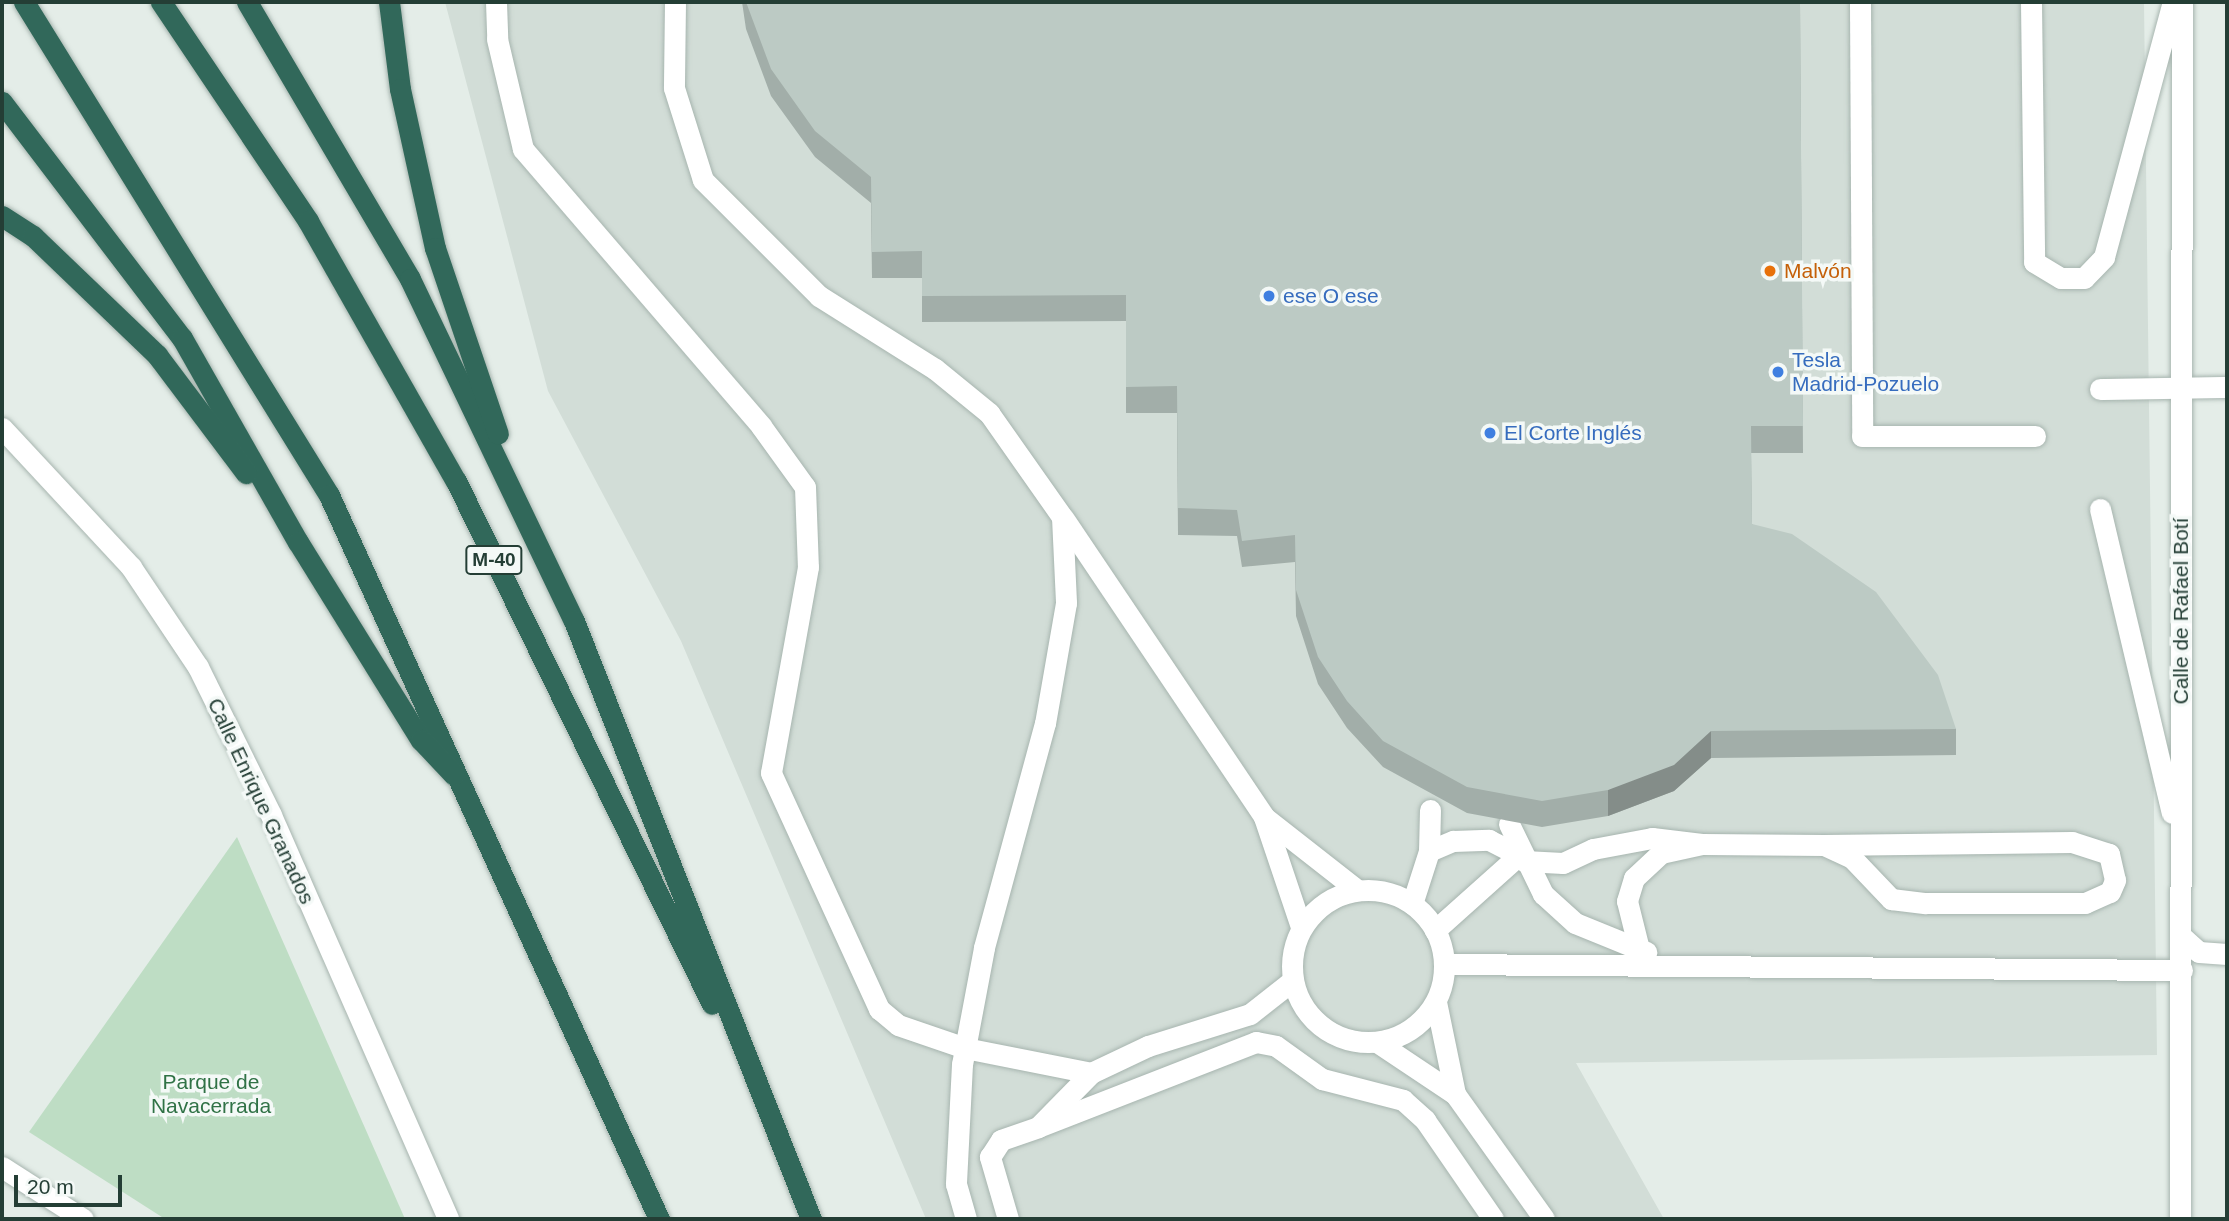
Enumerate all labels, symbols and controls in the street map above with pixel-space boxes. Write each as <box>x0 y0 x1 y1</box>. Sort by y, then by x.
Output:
place label: Malvón <box>1784 258 1852 284</box>
marker: Malvón <box>1762 263 1778 279</box>
place label: ese O ese <box>1283 283 1379 309</box>
marker: ese O ese <box>1261 288 1277 304</box>
place label: Tesla Madrid-Pozuelo <box>1792 347 1939 397</box>
marker: Tesla Madrid-Pozuelo <box>1770 364 1786 380</box>
place label: El Corte Inglés <box>1504 420 1642 446</box>
marker: El Corte Inglés <box>1482 425 1498 441</box>
street label: Calle de Rafael Botí <box>2168 518 2194 704</box>
road number: M-40 <box>464 544 524 576</box>
street label: Calle Enrique Granados <box>202 694 320 908</box>
park label: Parque de Navacerrada <box>151 1069 271 1119</box>
scale bar <box>18 1162 126 1206</box>
text: 20 m <box>27 1175 74 1198</box>

